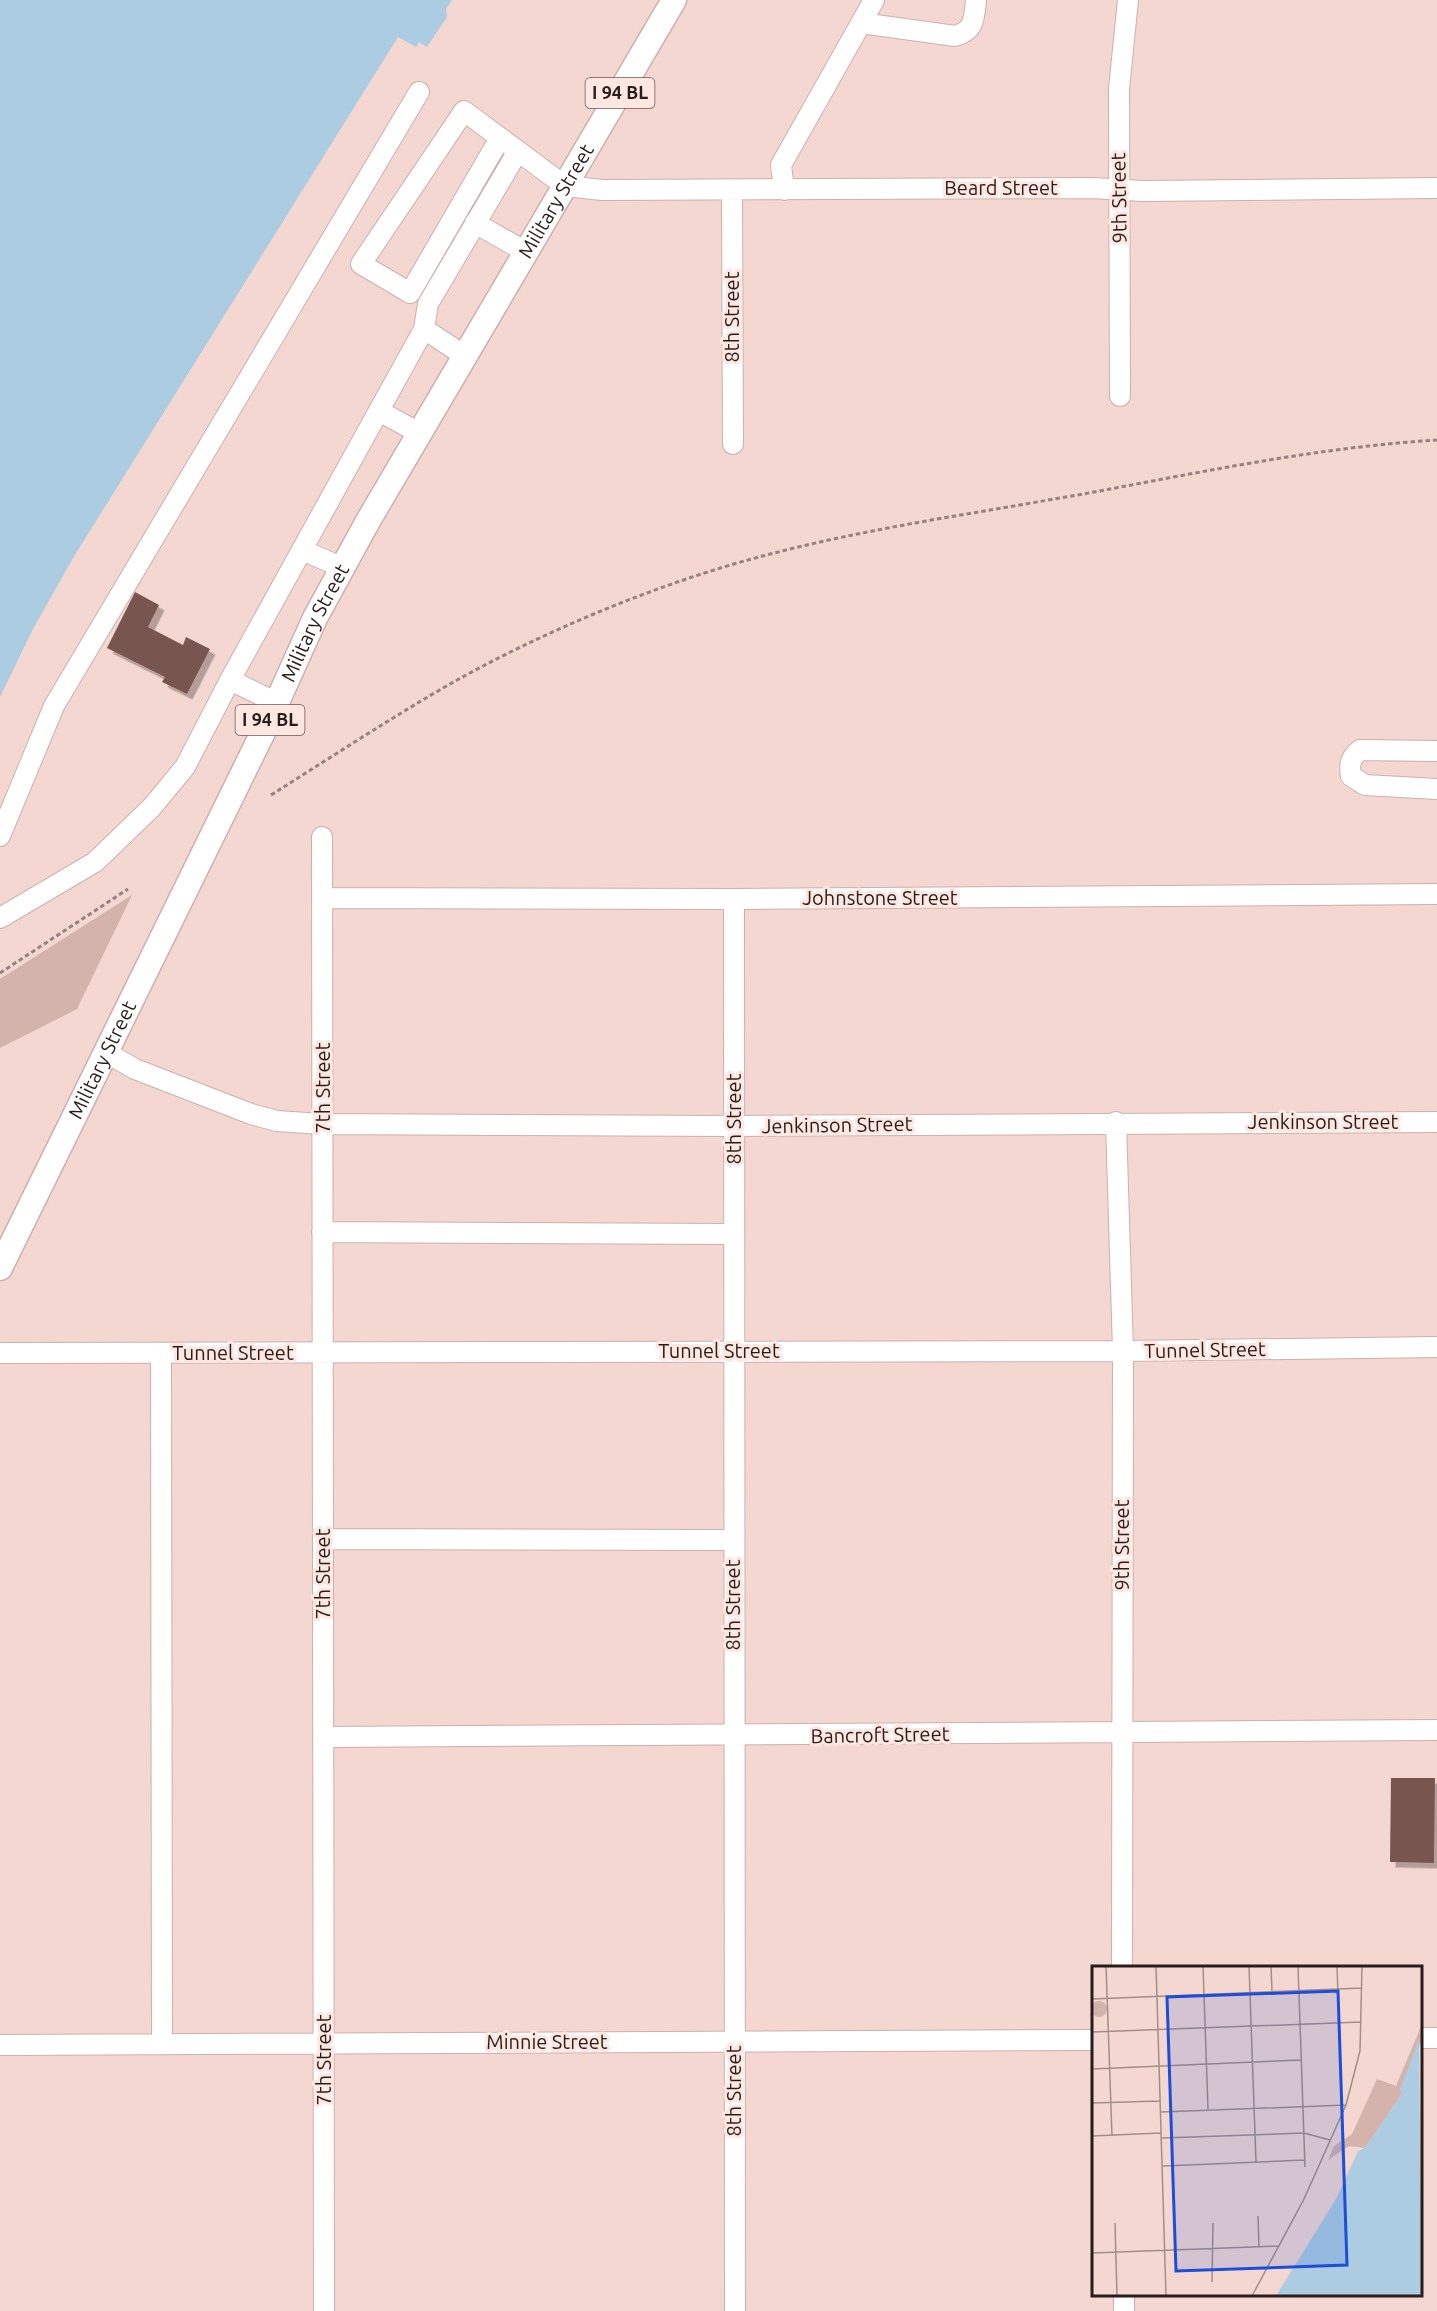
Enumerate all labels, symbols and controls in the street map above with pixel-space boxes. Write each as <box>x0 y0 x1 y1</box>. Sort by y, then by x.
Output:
road number: I 94 BL <box>586 78 654 108</box>
street label: Military Street <box>513 139 598 262</box>
street label: 9th Street <box>1106 152 1131 244</box>
street label: Beard Street <box>944 176 1058 199</box>
street label: 8th Street <box>720 271 743 362</box>
street label: Military Street <box>276 560 353 685</box>
road number: I 94 BL <box>236 705 304 735</box>
street label: Johnstone Street <box>802 886 958 909</box>
street label: Military Street <box>63 997 141 1122</box>
street label: 7th Street <box>311 1042 334 1133</box>
street label: 8th Street <box>722 1073 745 1164</box>
street label: Jenkinson Street <box>1248 1110 1399 1133</box>
street label: Jenkinson Street <box>761 1112 913 1137</box>
street label: Tunnel Street <box>1144 1337 1266 1362</box>
street label: Tunnel Street <box>658 1339 780 1362</box>
street label: Tunnel Street <box>172 1341 294 1364</box>
street label: 9th Street <box>1110 1499 1133 1590</box>
street label: 7th Street <box>311 1528 334 1619</box>
street label: 8th Street <box>721 1559 744 1650</box>
street label: Bancroft Street <box>810 1722 950 1747</box>
inset map <box>1092 1966 1422 2296</box>
street label: 7th Street <box>312 2014 335 2105</box>
street label: Minnie Street <box>486 2030 608 2053</box>
street label: 8th Street <box>722 2045 745 2136</box>

